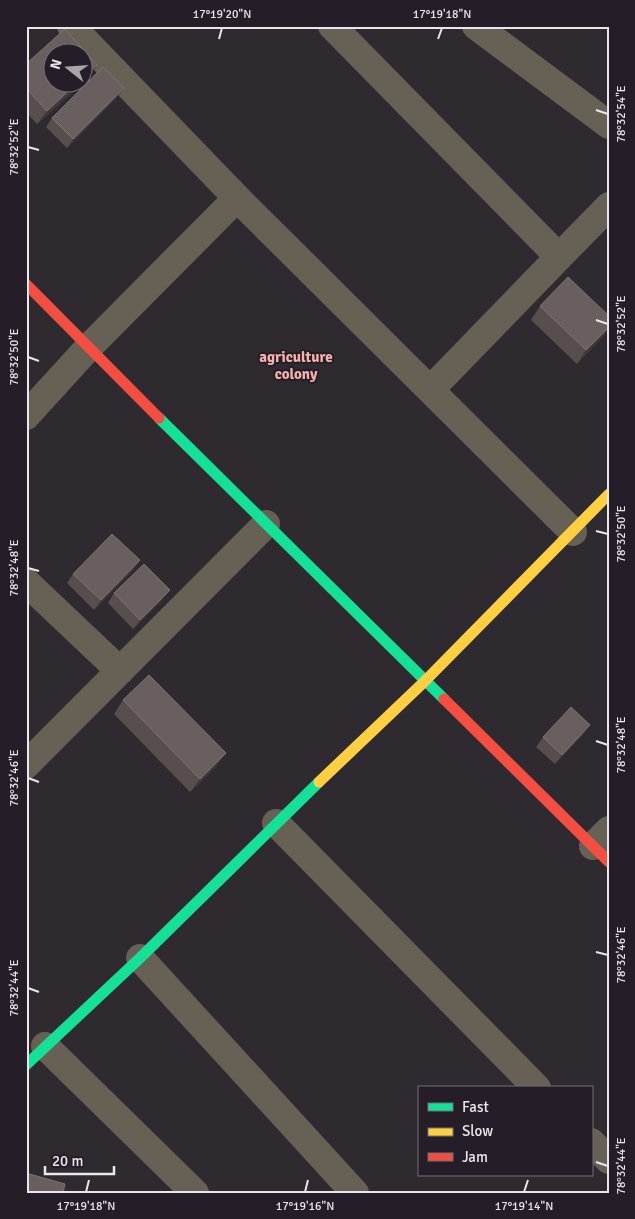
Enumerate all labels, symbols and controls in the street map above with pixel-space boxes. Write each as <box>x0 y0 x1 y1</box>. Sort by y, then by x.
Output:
text: 17°19'20"N <box>193 7 251 22</box>
text: 17°19'18"N <box>413 7 471 22</box>
north arrow <box>42 42 92 92</box>
text: N <box>46 57 66 71</box>
text: 78°32'54"E <box>614 85 629 143</box>
text: 78°32'52"E <box>7 118 22 176</box>
text: 78°32'52"E <box>614 295 629 353</box>
text: 78°32'50"E <box>7 328 22 386</box>
district label: agriculture colony <box>259 348 333 383</box>
text: 78°32'50"E <box>614 505 629 563</box>
text: 78°32'48"E <box>7 539 22 597</box>
text: 78°32'48"E <box>614 716 629 774</box>
text: 78°32'46"E <box>7 749 22 807</box>
text: 78°32'46"E <box>614 926 629 984</box>
text: 78°32'44"E <box>7 959 22 1017</box>
legend <box>418 1086 592 1176</box>
text: Fast <box>462 1098 489 1116</box>
text: Slow <box>462 1122 493 1140</box>
text: 78°32'44"E <box>614 1137 629 1195</box>
scale bar <box>45 1144 114 1176</box>
text: Jam <box>462 1148 488 1166</box>
text: 20 m <box>52 1152 83 1170</box>
text: 17°19'18"N <box>57 1199 115 1214</box>
text: 17°19'16"N <box>276 1199 334 1214</box>
text: 17°19'14"N <box>495 1199 553 1214</box>

